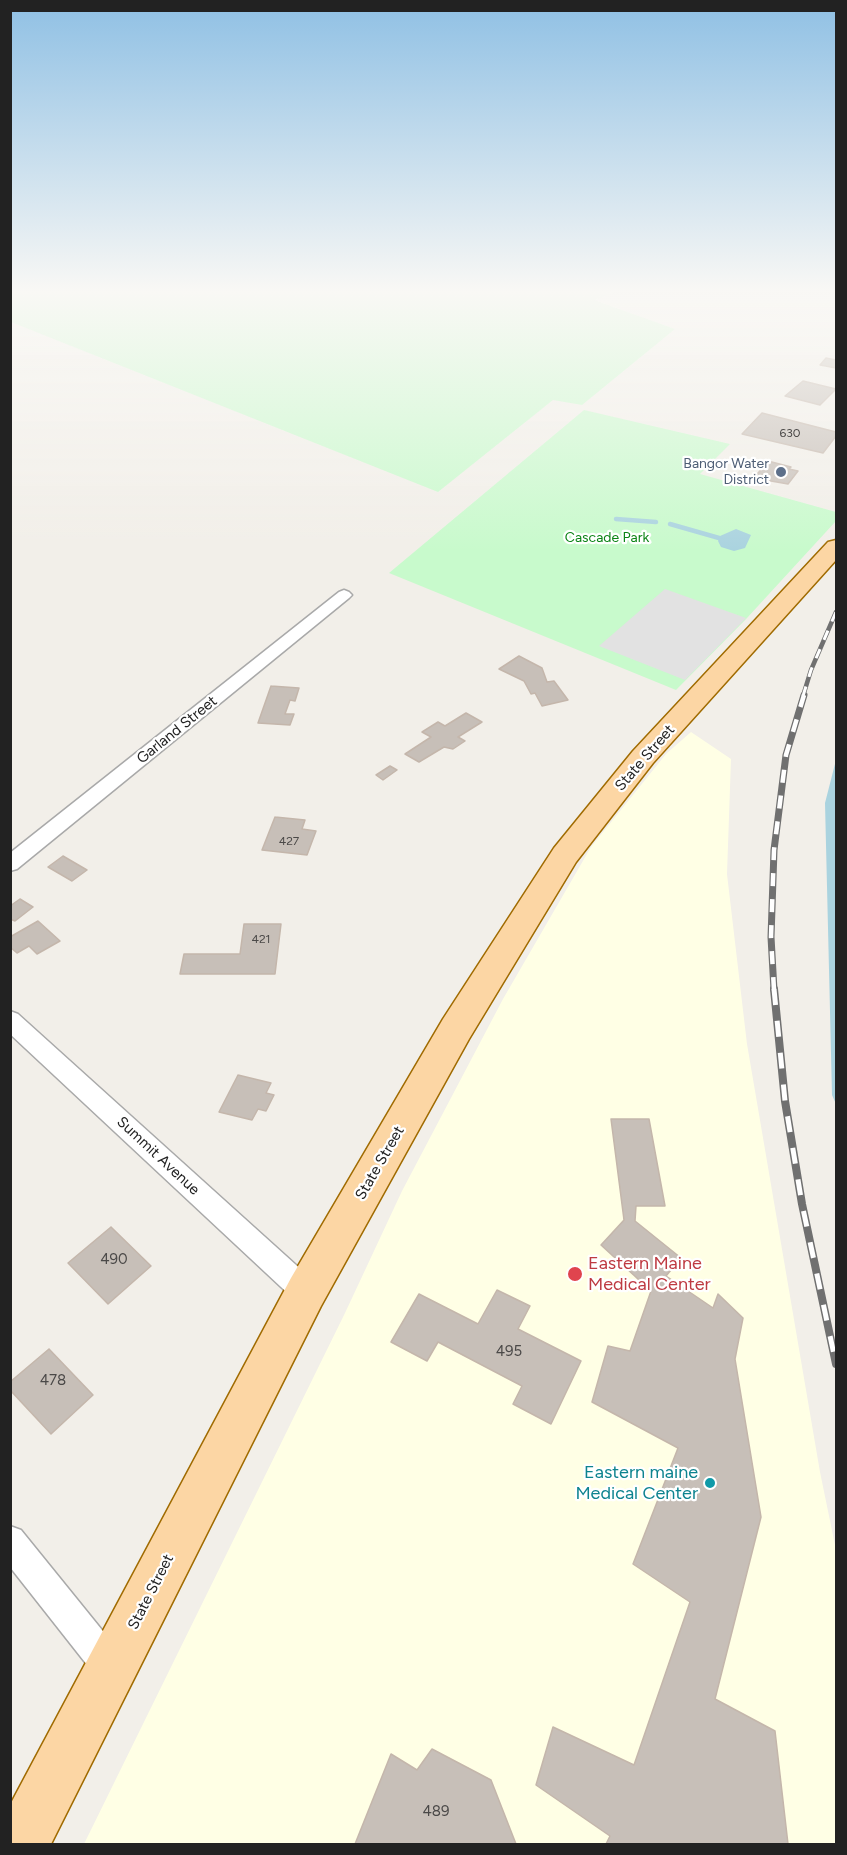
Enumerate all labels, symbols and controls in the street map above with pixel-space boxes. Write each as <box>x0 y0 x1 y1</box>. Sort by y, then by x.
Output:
house number: 630 <box>779 426 801 440</box>
place label: Bangor Water District <box>683 456 769 488</box>
marker: Bangor Water District <box>774 465 788 479</box>
park label: Cascade Park <box>565 530 649 546</box>
street label: Garland Street <box>133 692 221 768</box>
street label: State Street <box>611 721 679 795</box>
house number: 427 <box>279 834 299 848</box>
house number: 421 <box>251 932 271 946</box>
street label: Summit Avenue <box>113 1113 203 1199</box>
street label: State Street <box>352 1123 408 1203</box>
house number: 490 <box>100 1251 128 1269</box>
place label: Eastern Maine Medical Center <box>588 1253 711 1296</box>
marker: Eastern Maine Medical Center <box>566 1265 584 1283</box>
house number: 495 <box>496 1343 522 1361</box>
house number: 478 <box>40 1372 66 1390</box>
place label: Eastern maine Medical Center <box>575 1462 698 1504</box>
marker: Eastern maine Medical Center <box>703 1476 717 1490</box>
street label: State Street <box>124 1551 178 1633</box>
house number: 489 <box>422 1803 450 1821</box>

